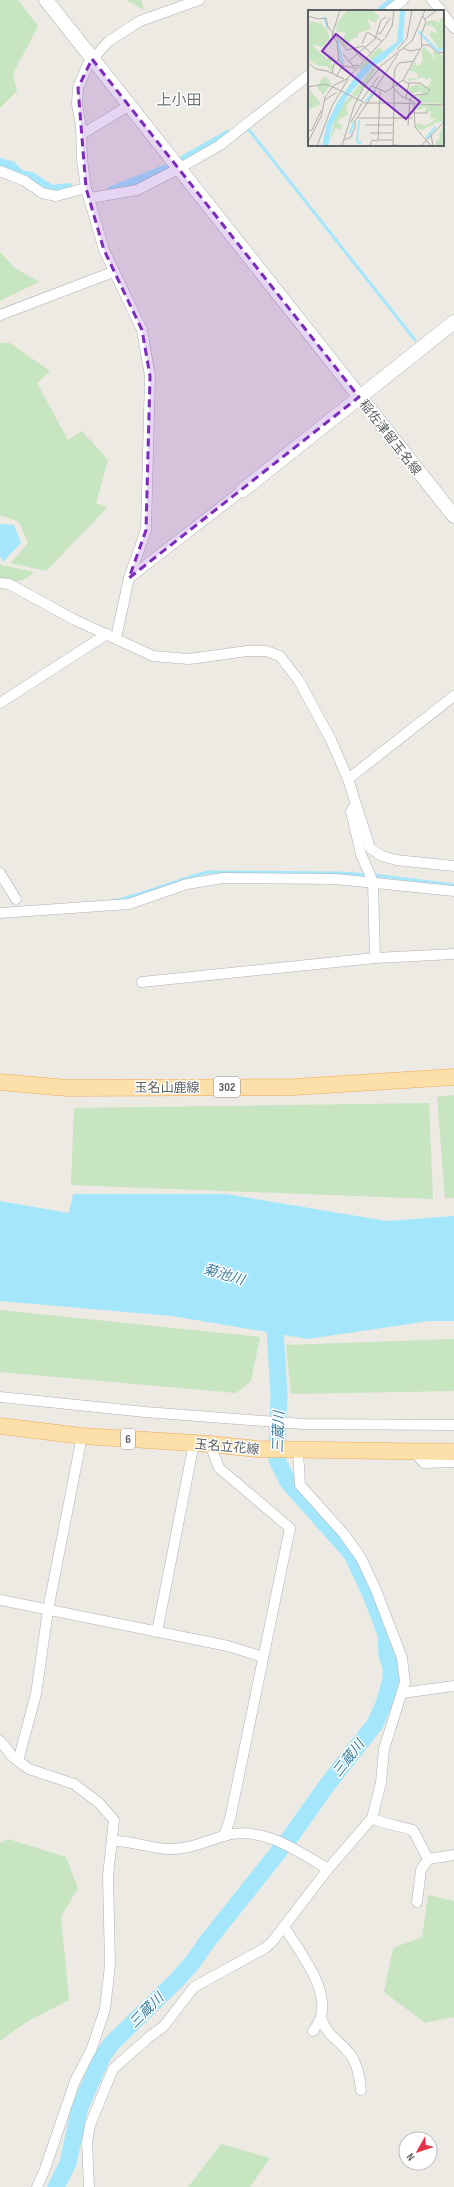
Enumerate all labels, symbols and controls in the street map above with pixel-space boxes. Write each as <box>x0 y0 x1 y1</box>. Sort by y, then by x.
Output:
inset map <box>308 10 444 146</box>
district label: 上小田 <box>156 91 202 110</box>
street label: 稲佐津留玉名線 <box>356 397 425 478</box>
road number: 302 <box>214 1077 240 1097</box>
street label: 玉名山鹿線 <box>134 1080 200 1096</box>
water label: 菊池川 <box>201 1260 248 1289</box>
water label: 三蔵川 <box>269 1409 288 1453</box>
road number: 6 <box>121 1429 135 1449</box>
street label: 玉名立花線 <box>194 1436 260 1458</box>
water label: 三蔵川 <box>329 1735 369 1780</box>
water label: 三蔵川 <box>125 1988 169 2031</box>
north arrow <box>398 2131 438 2171</box>
text: N <box>404 2151 418 2163</box>

